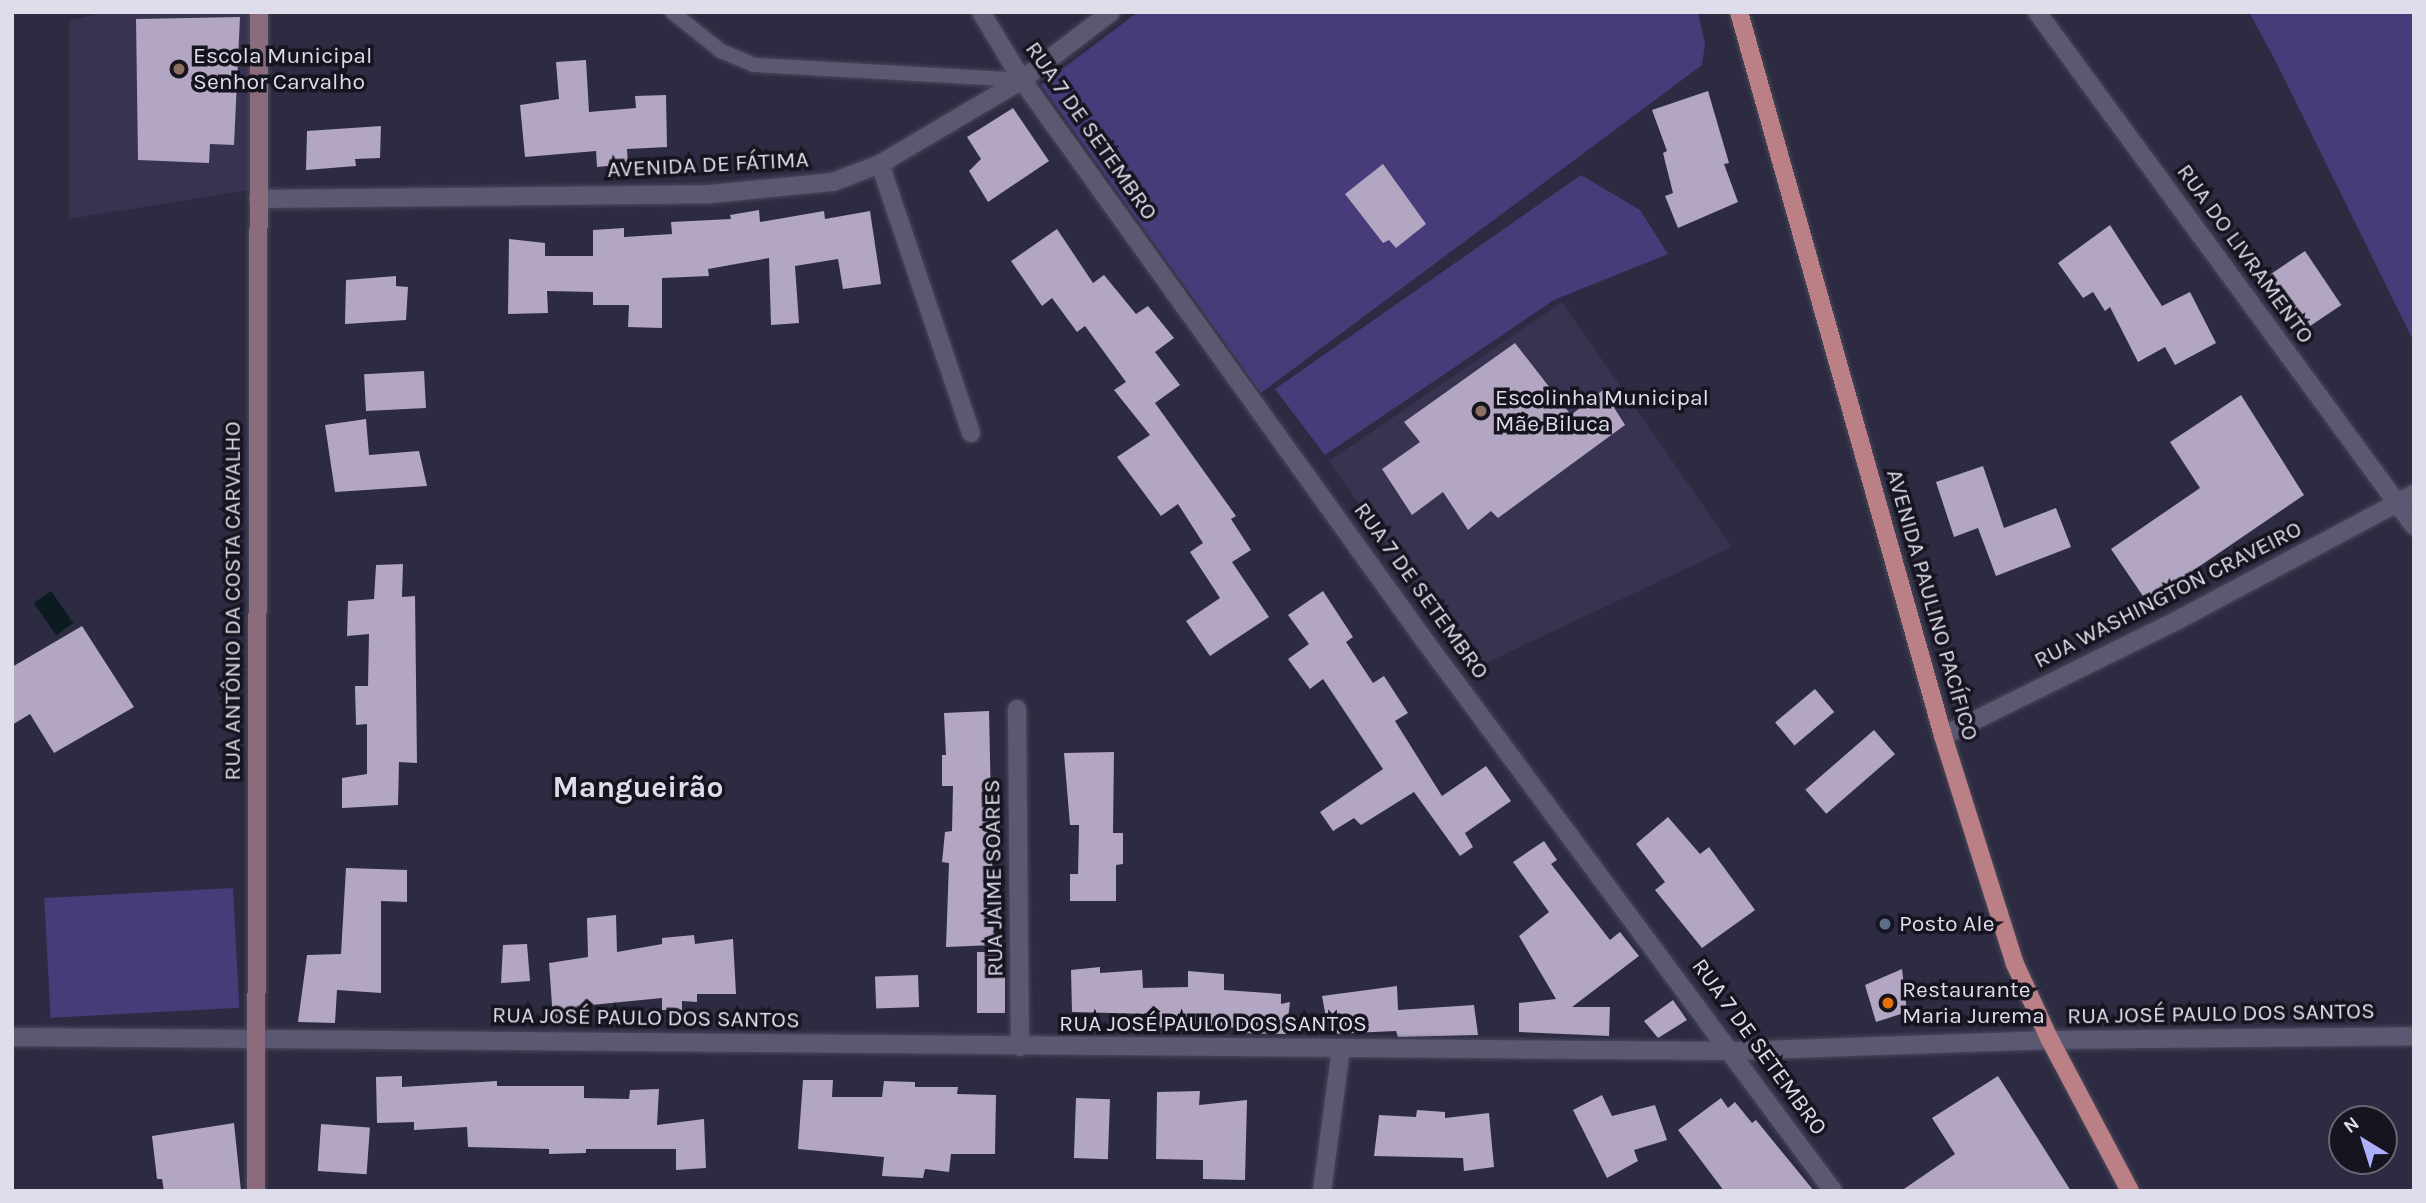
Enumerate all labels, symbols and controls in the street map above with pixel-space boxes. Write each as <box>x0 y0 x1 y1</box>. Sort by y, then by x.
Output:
street label: RUA 7 DE SETEMBRO <box>1019 36 1163 226</box>
place label: Escola Municipal Senhor Carvalho <box>193 42 372 96</box>
marker: Escola Municipal Senhor Carvalho <box>171 61 187 77</box>
street label: AVENIDA DE FÁTIMA <box>607 146 809 184</box>
street label: RUA DO LIVRAMENTO <box>2171 159 2319 349</box>
place label: Escolinha Municipal Mãe Biluca <box>1495 384 1709 438</box>
marker: Escolinha Municipal Mãe Biluca <box>1473 403 1489 419</box>
street label: RUA ANTÔNIO DA COSTA CARVALHO <box>219 421 247 781</box>
street label: AVENIDA PAULINO PACÍFICO <box>1880 466 1984 744</box>
street label: RUA 7 DE SETEMBRO <box>1348 497 1494 685</box>
street label: RUA WASHINGTON CRAVEIRO <box>2030 515 2306 675</box>
district label: Mangueirão <box>553 769 723 805</box>
street label: RUA JAIME SOARES <box>978 779 1010 977</box>
place label: Posto Ale <box>1899 910 1995 938</box>
marker: Posto Ale <box>1877 916 1893 932</box>
street label: RUA 7 DE SETEMBRO <box>1686 953 1832 1141</box>
place label: Restaurante Maria Jurema <box>1902 976 2045 1030</box>
marker: Restaurante Maria Jurema <box>1880 995 1896 1011</box>
street label: RUA JOSÉ PAULO DOS SANTOS <box>2067 998 2375 1030</box>
street label: RUA JOSÉ PAULO DOS SANTOS <box>492 1002 800 1034</box>
street label: RUA JOSÉ PAULO DOS SANTOS <box>1059 1010 1367 1038</box>
north arrow <box>2328 1105 2398 1175</box>
text: N <box>2339 1112 2363 1138</box>

